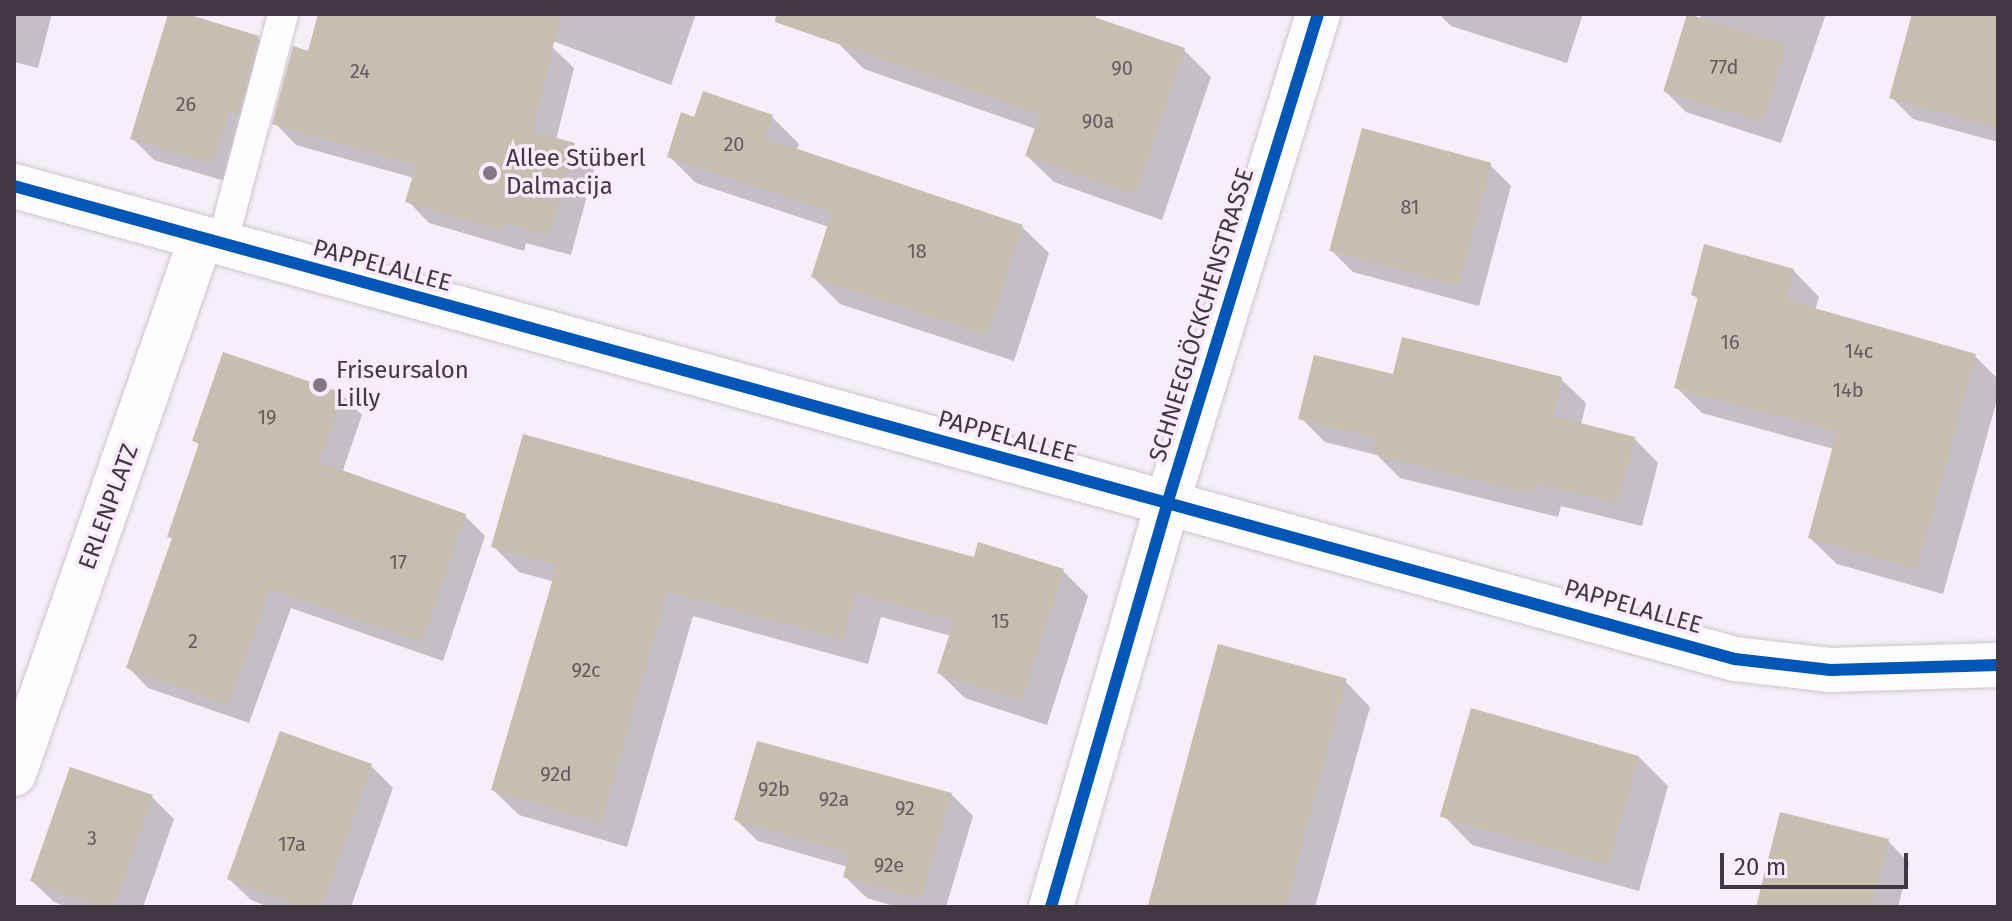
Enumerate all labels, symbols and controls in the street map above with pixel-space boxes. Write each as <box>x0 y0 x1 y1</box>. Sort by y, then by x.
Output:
house number: 77d <box>1709 55 1739 79</box>
house number: 90 <box>1111 56 1133 80</box>
house number: 24 <box>350 59 370 83</box>
house number: 26 <box>176 92 196 116</box>
house number: 90a <box>1082 109 1114 133</box>
house number: 20 <box>723 132 745 156</box>
place label: Allee Stüberl Dalmacija <box>506 145 646 201</box>
marker: Allee Stüberl Dalmacija <box>481 164 499 182</box>
street label: SCHNEEGLÖCKCHENSTRASSE <box>1144 165 1260 465</box>
house number: 81 <box>1400 195 1420 219</box>
street label: PAPPELALLEE <box>310 234 454 298</box>
house number: 18 <box>907 239 927 263</box>
house number: 16 <box>1720 330 1740 354</box>
house number: 14c <box>1845 339 1873 363</box>
place label: Friseursalon Lilly <box>336 357 469 413</box>
marker: Friseursalon Lilly <box>311 376 329 394</box>
house number: 14b <box>1832 378 1864 402</box>
house number: 19 <box>257 405 277 429</box>
street label: PAPPELALLEE <box>935 405 1079 469</box>
street label: ERLENPLATZ <box>73 440 145 574</box>
house number: 17 <box>389 550 407 574</box>
street label: PAPPELALLEE <box>1561 574 1705 640</box>
house number: 15 <box>991 609 1009 633</box>
house number: 2 <box>188 629 198 653</box>
house number: 92c <box>571 658 601 682</box>
house number: 92d <box>540 762 572 786</box>
house number: 92b <box>758 777 790 801</box>
house number: 92a <box>819 787 849 811</box>
house number: 92 <box>895 796 915 820</box>
house number: 3 <box>87 826 97 850</box>
house number: 17a <box>278 832 306 856</box>
scale bar <box>1724 837 1912 887</box>
house number: 92e <box>874 853 904 877</box>
text: 20 m <box>1734 853 1786 881</box>

